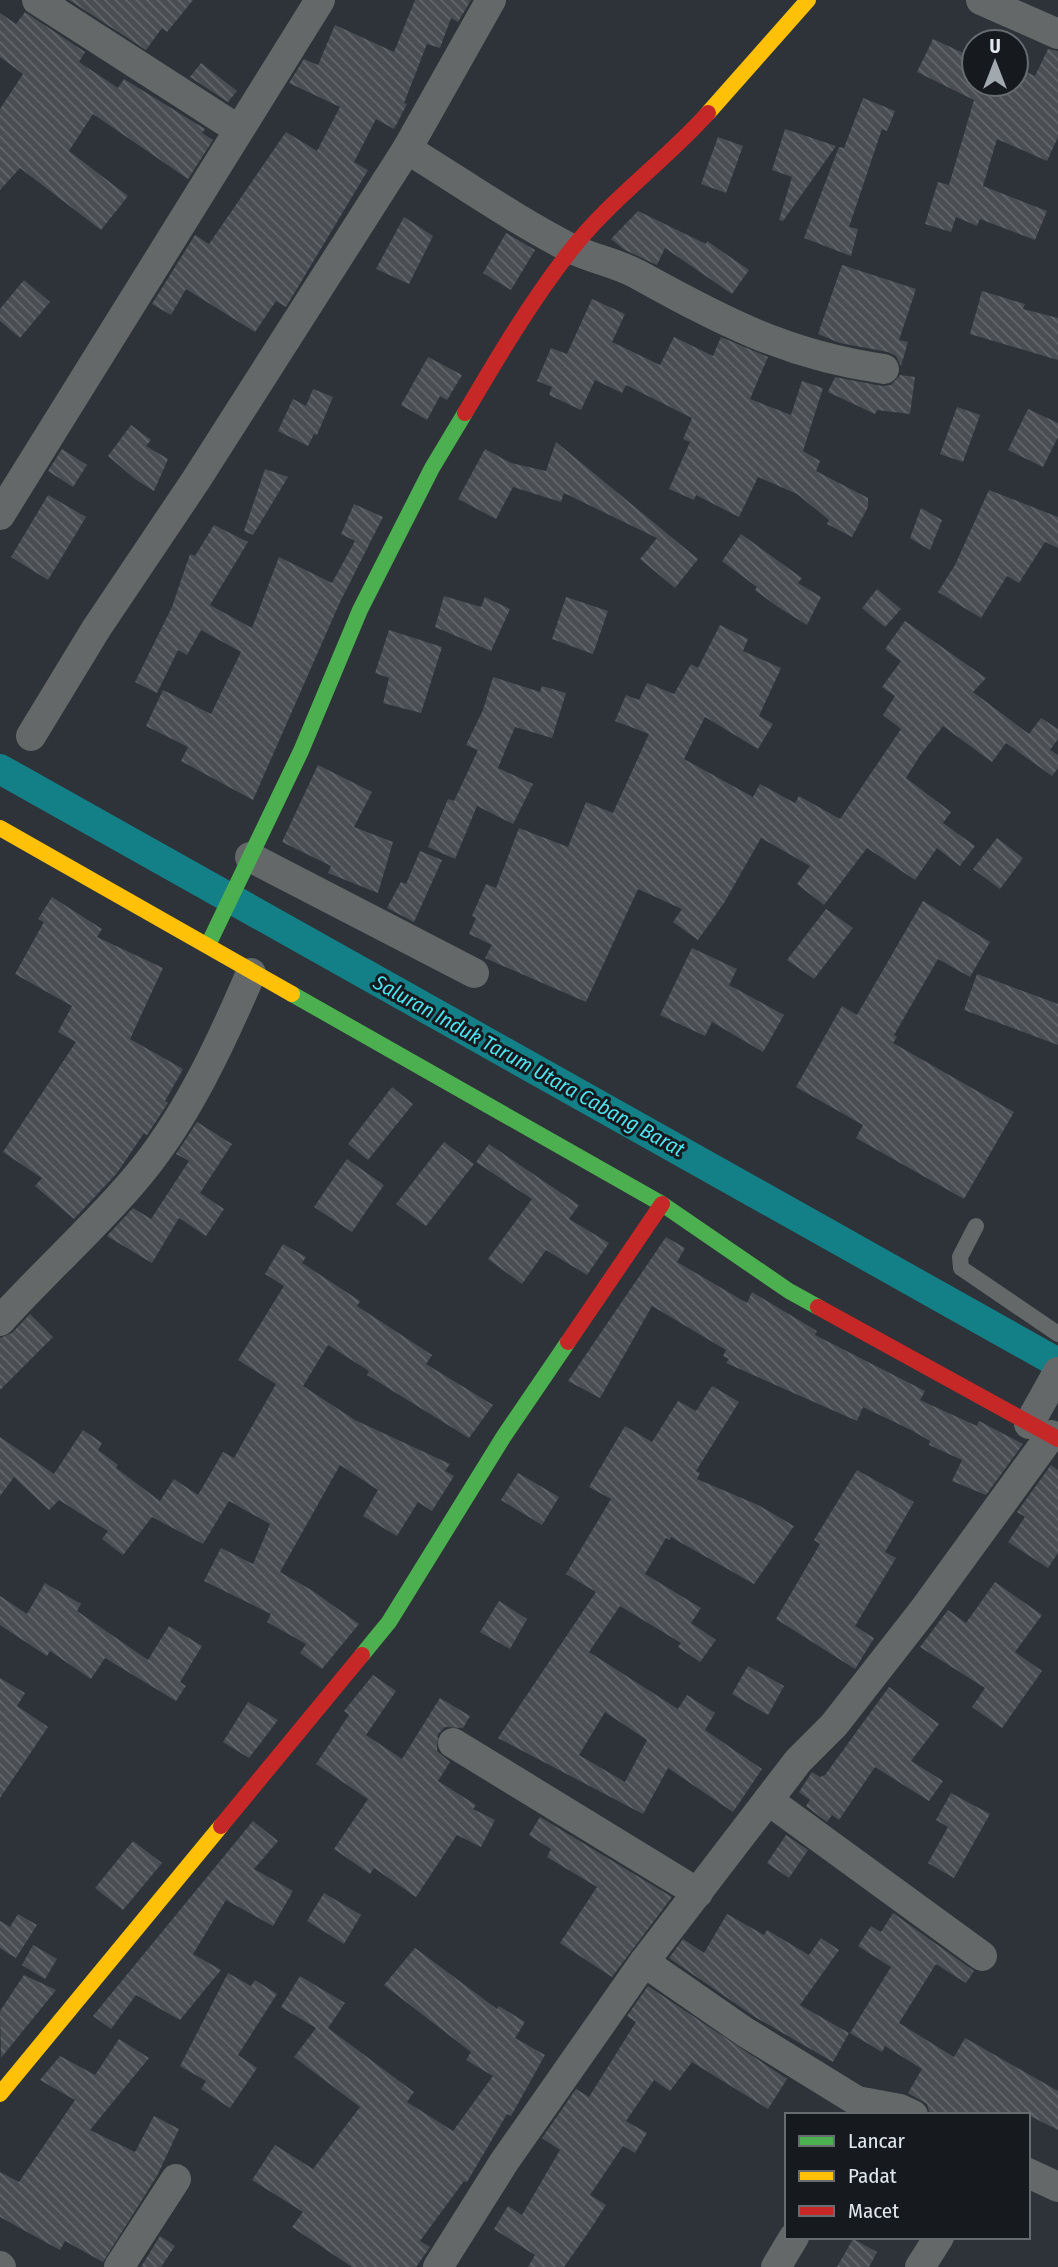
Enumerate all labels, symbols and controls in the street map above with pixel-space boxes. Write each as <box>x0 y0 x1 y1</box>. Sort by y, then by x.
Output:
north arrow <box>960 28 1030 98</box>
text: U <box>989 35 1001 58</box>
water label: Saluran Induk Tarum Utara Cabang Barat <box>368 969 689 1163</box>
legend <box>785 2113 1030 2239</box>
text: Lancar <box>848 2128 906 2154</box>
text: Padat <box>848 2163 897 2189</box>
text: Macet <box>848 2198 899 2224</box>

